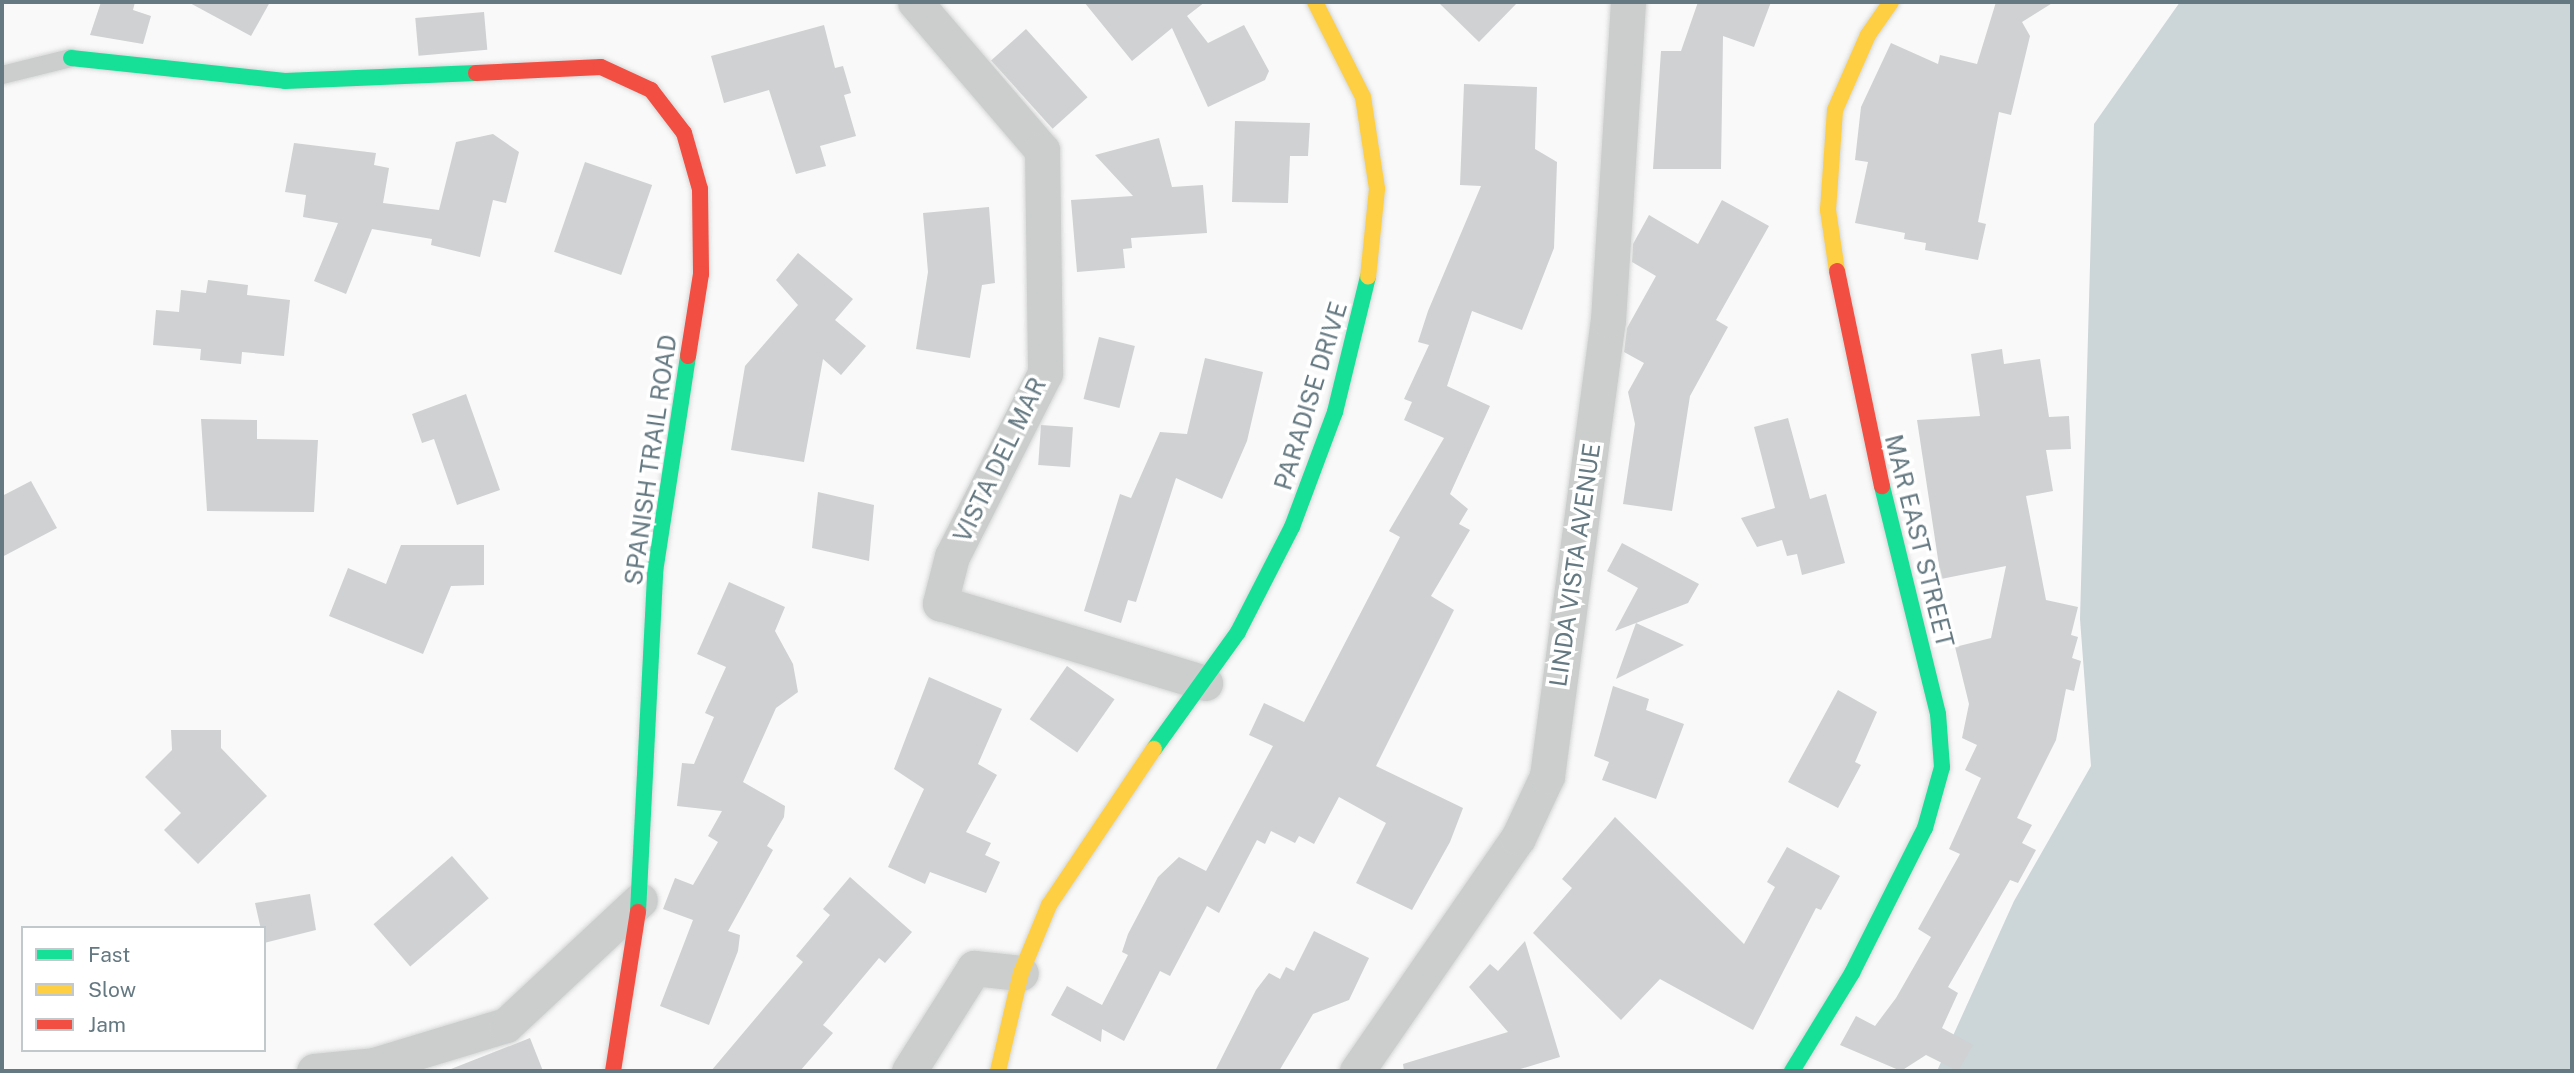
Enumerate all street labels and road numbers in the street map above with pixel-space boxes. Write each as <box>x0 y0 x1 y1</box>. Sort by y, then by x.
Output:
street label: PARADISE DRIVE <box>1269 298 1353 494</box>
street label: SPANISH TRAIL ROAD <box>619 333 683 587</box>
street label: VISTA DEL MAR <box>948 373 1052 547</box>
street label: MAR EAST STREET <box>1879 432 1959 650</box>
street label: LINDA VISTA AVENUE <box>1544 441 1606 689</box>

